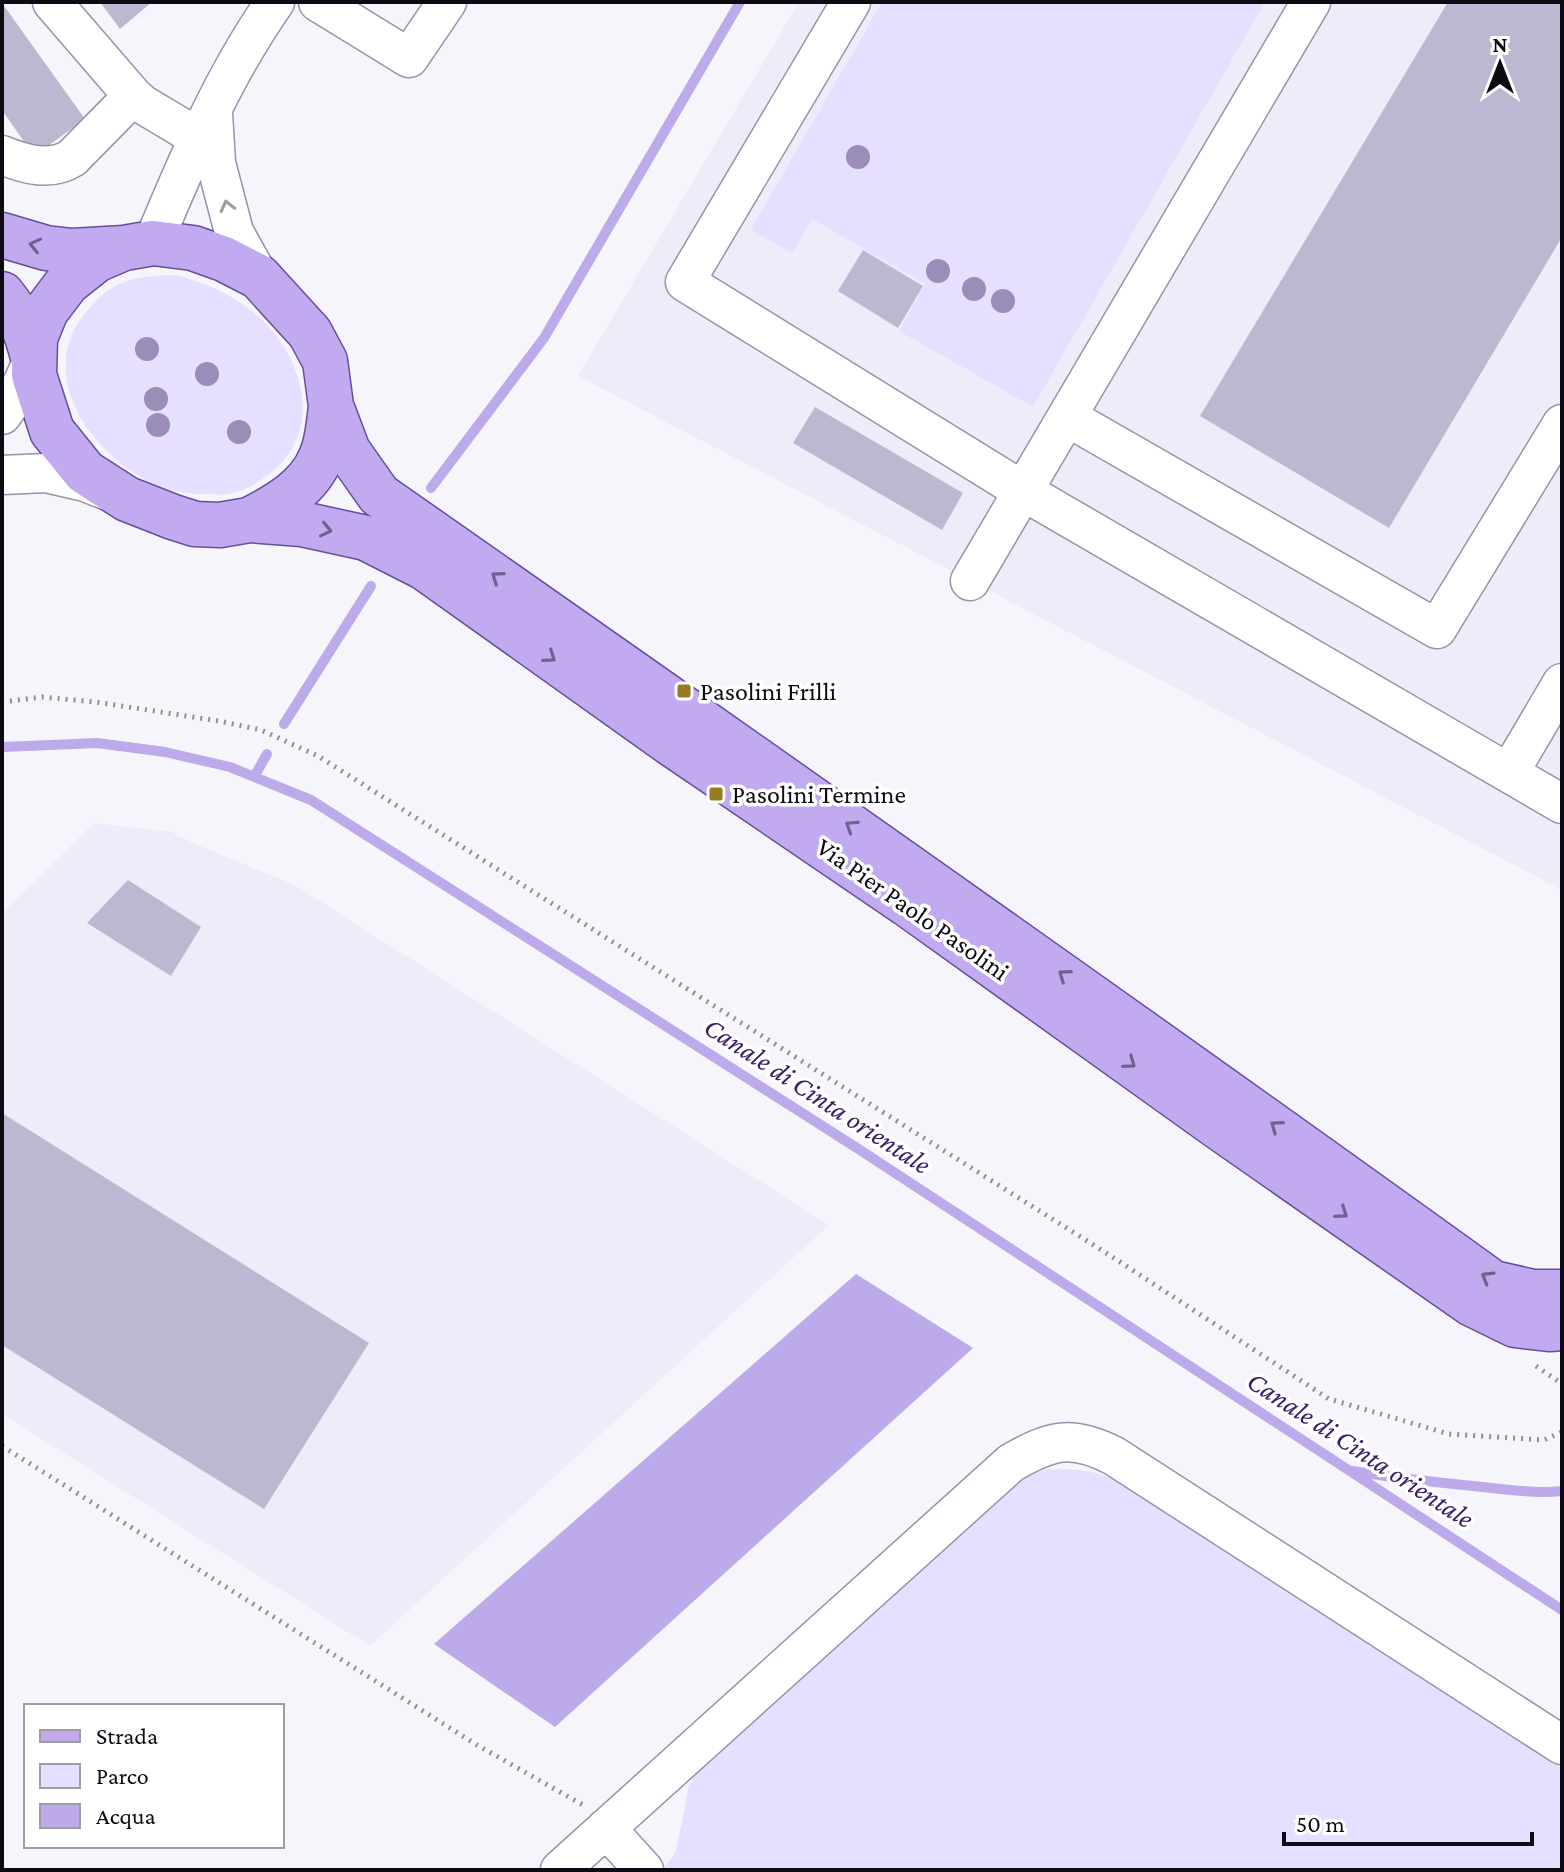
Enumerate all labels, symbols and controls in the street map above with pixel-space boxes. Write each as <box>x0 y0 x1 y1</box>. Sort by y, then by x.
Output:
north arrow <box>1460 24 1540 104</box>
text: N <box>1493 32 1508 57</box>
one-way arrow <box>219 200 236 214</box>
one-way arrow <box>28 237 42 254</box>
one-way arrow <box>319 521 333 538</box>
one-way arrow <box>491 572 505 587</box>
one-way arrow <box>541 647 556 662</box>
place label: Pasolini Frilli <box>700 677 836 706</box>
marker: Pasolini Frilli <box>675 682 693 700</box>
place label: Pasolini Termine <box>732 780 906 809</box>
marker: Pasolini Termine <box>707 785 725 803</box>
one-way arrow <box>845 821 860 836</box>
street label: Via Pier Paolo Pasolini <box>811 832 1015 987</box>
one-way arrow <box>1058 971 1073 985</box>
water label: Canale di Cinta orientale <box>699 1011 937 1180</box>
one-way arrow <box>1121 1054 1135 1068</box>
one-way arrow <box>1270 1122 1284 1136</box>
one-way arrow <box>1334 1203 1348 1218</box>
one-way arrow <box>1481 1271 1496 1287</box>
water label: Canale di Cinta orientale <box>1242 1365 1480 1534</box>
legend <box>24 1704 284 1848</box>
text: Strada <box>96 1722 158 1749</box>
text: Parco <box>96 1762 149 1789</box>
scale bar <box>1284 1796 1532 1846</box>
text: Acqua <box>96 1802 156 1829</box>
text: 50 m <box>1296 1810 1345 1837</box>

